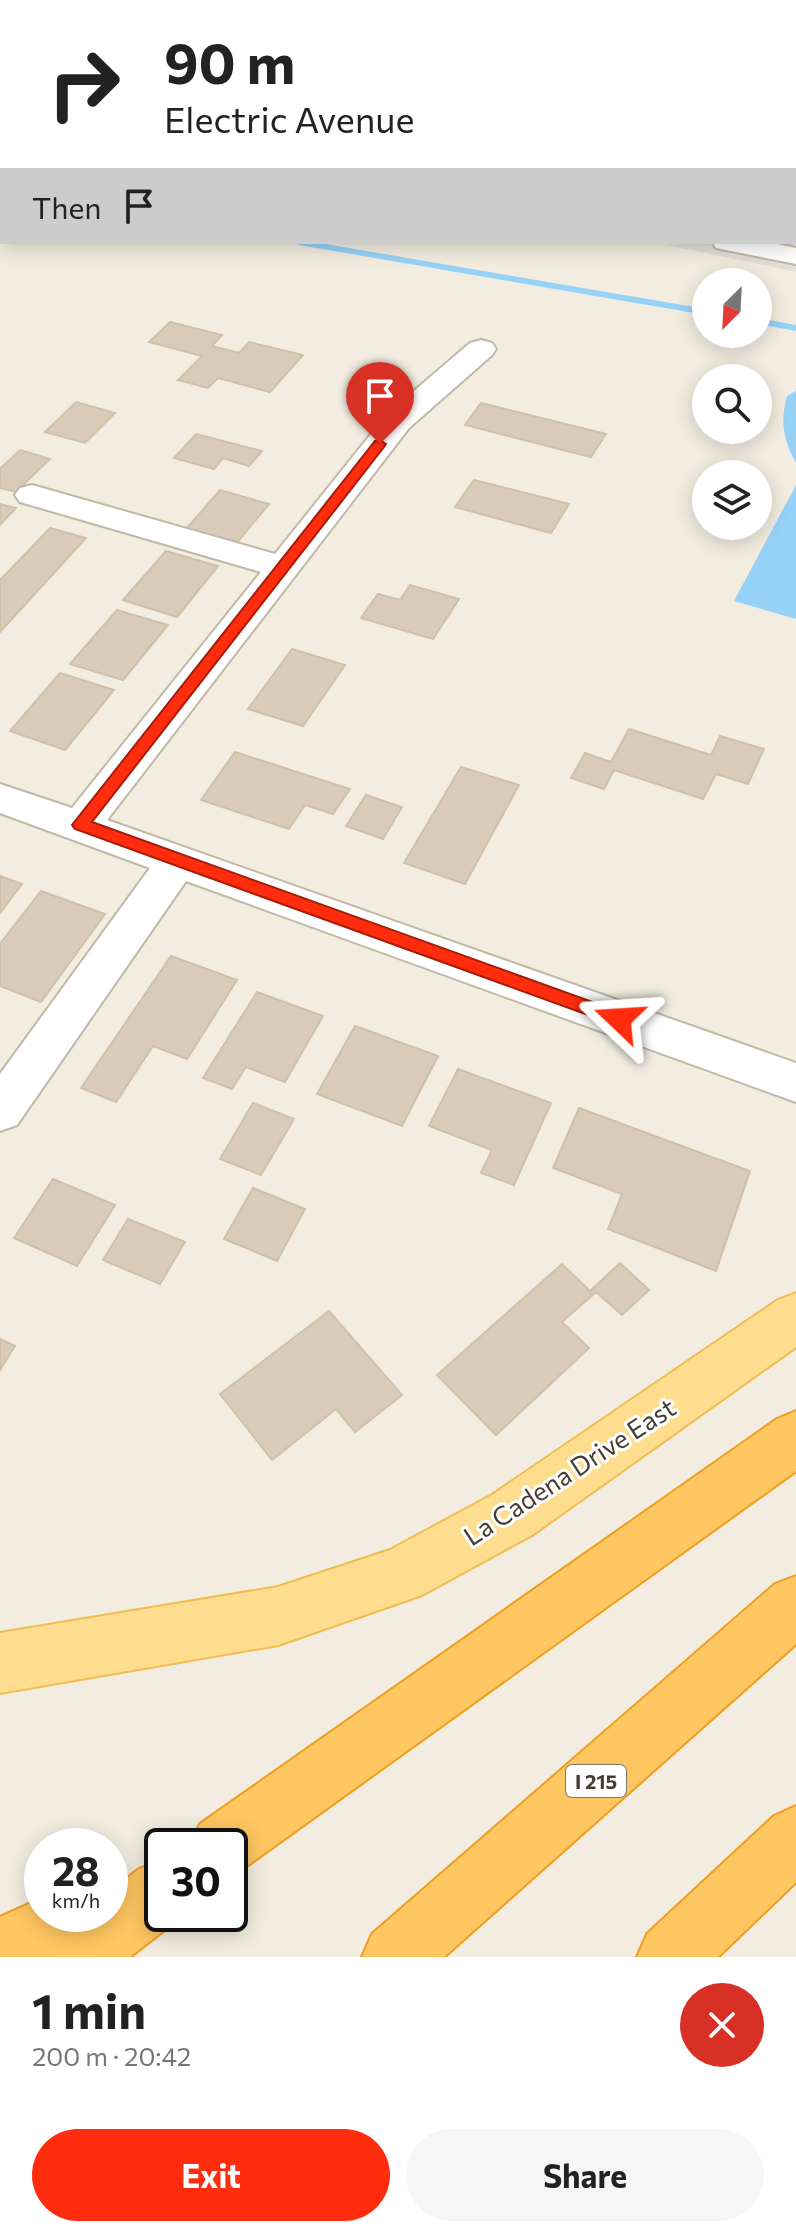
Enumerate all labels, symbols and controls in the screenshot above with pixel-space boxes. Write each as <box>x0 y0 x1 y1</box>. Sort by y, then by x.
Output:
text: 90 m <box>164 27 295 96</box>
icon: right <box>32 32 136 136</box>
text: Electric Avenue <box>164 96 414 140</box>
icon: arrive <box>117 184 161 228</box>
text: Then <box>32 188 101 225</box>
north arrow <box>692 268 772 348</box>
map controls <box>692 268 772 540</box>
pin <box>346 362 414 444</box>
button: search <box>692 364 772 444</box>
icon: arrive <box>358 374 402 418</box>
button: layers <box>692 460 772 540</box>
position arrow <box>577 977 661 1061</box>
street label: La Cadena Drive East <box>457 1391 681 1551</box>
road number: I 215 <box>566 1765 626 1797</box>
speed limit sign: 30 <box>144 1828 248 1932</box>
text: 28 <box>52 1845 100 1894</box>
text: km/h <box>52 1888 100 1912</box>
text: 1 min <box>32 1980 146 2039</box>
button: close <box>680 1983 764 2067</box>
text: 200 m · 20:42 <box>32 2040 191 2071</box>
button: Exit <box>32 2129 390 2221</box>
button: Share <box>406 2129 764 2221</box>

